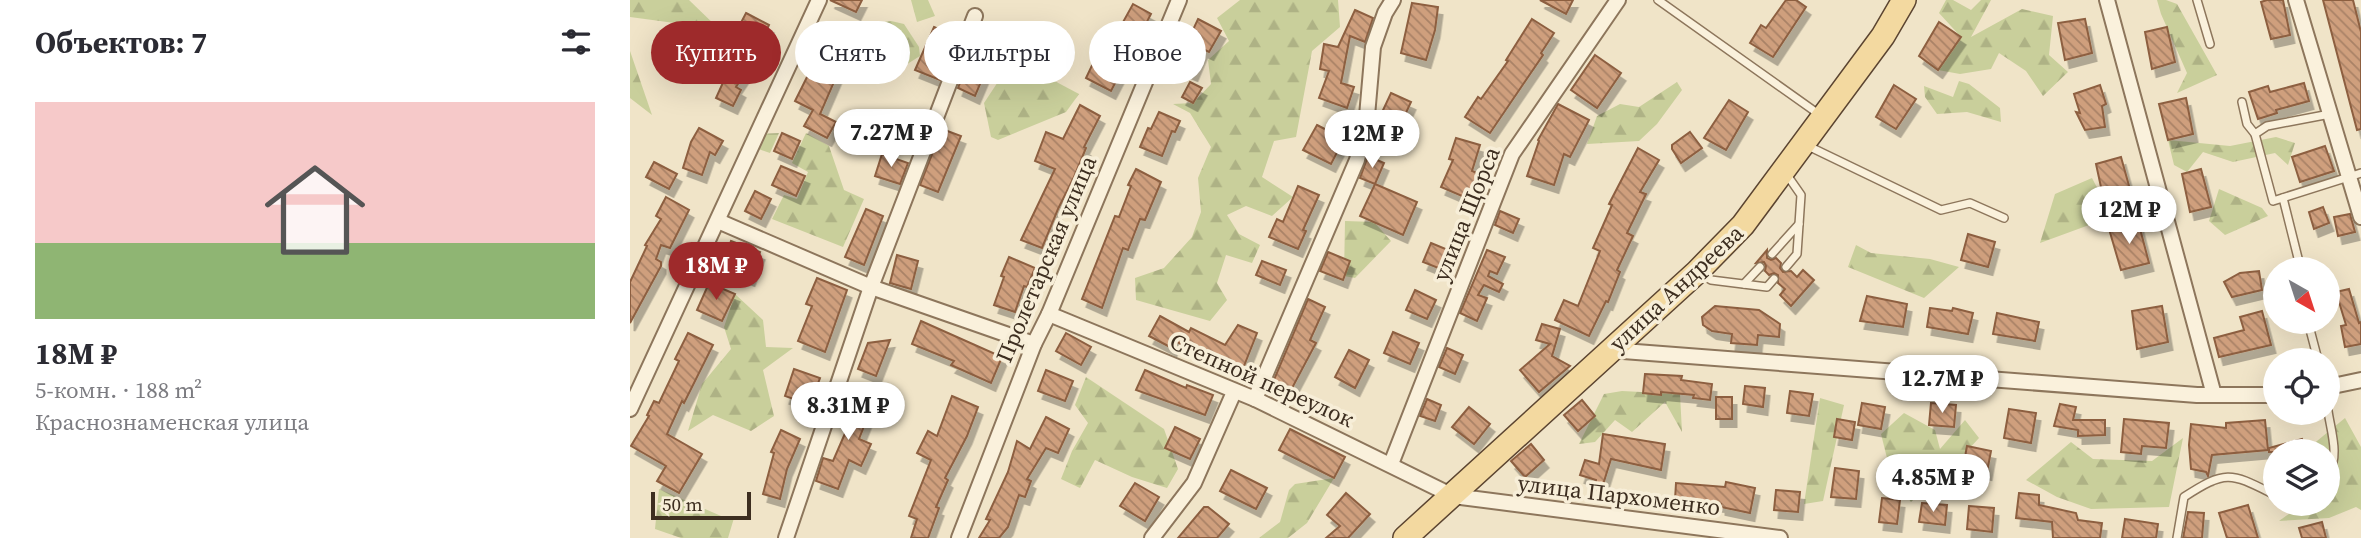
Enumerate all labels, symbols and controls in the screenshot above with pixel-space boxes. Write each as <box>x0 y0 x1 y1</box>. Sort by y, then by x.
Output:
chip: Купить <box>651 21 781 84</box>
chip: Снять <box>795 21 910 84</box>
chip: Фильтры <box>924 21 1075 84</box>
chip: Новое <box>1089 21 1206 84</box>
text: Объектов: 7 <box>35 22 207 63</box>
icon: filters <box>557 23 595 61</box>
pin: 7.27M ₽ <box>826 110 956 169</box>
pin: 12M ₽ <box>1323 110 1421 170</box>
text: 7.27M ₽ <box>850 116 932 148</box>
text: 12M ₽ <box>1341 117 1403 149</box>
street label: улица Щорса <box>1424 142 1508 286</box>
icon: home <box>252 147 378 273</box>
street label: Пролетарская улица <box>988 150 1104 367</box>
pin: 12M ₽ <box>2080 187 2178 246</box>
text: 12M ₽ <box>2098 193 2160 225</box>
street label: улица Андреева <box>1602 217 1750 359</box>
pin: 18M ₽ <box>667 243 765 302</box>
text: 18M ₽ <box>685 249 747 281</box>
north arrow <box>2263 257 2340 334</box>
map controls <box>2263 257 2340 516</box>
street label: Степной переулок <box>1165 325 1359 435</box>
text: 18M ₽ <box>35 333 117 374</box>
button: locate <box>2263 348 2340 425</box>
pin: 12.7M ₽ <box>1877 356 2007 415</box>
text: 12.7M ₽ <box>1901 362 1983 394</box>
text: 5-комн. · 188 m² <box>35 374 202 406</box>
pin: 8.31M ₽ <box>783 382 913 442</box>
text: 8.31M ₽ <box>807 389 889 421</box>
text: Краснознаменская улица <box>35 406 309 438</box>
button: layers <box>2263 439 2340 516</box>
pin: 4.85M ₽ <box>1868 454 1998 514</box>
text: 4.85M ₽ <box>1892 461 1974 493</box>
street label: улица Пархоменко <box>1516 467 1722 523</box>
scale bar <box>651 489 751 521</box>
text: 50 m <box>662 491 703 517</box>

